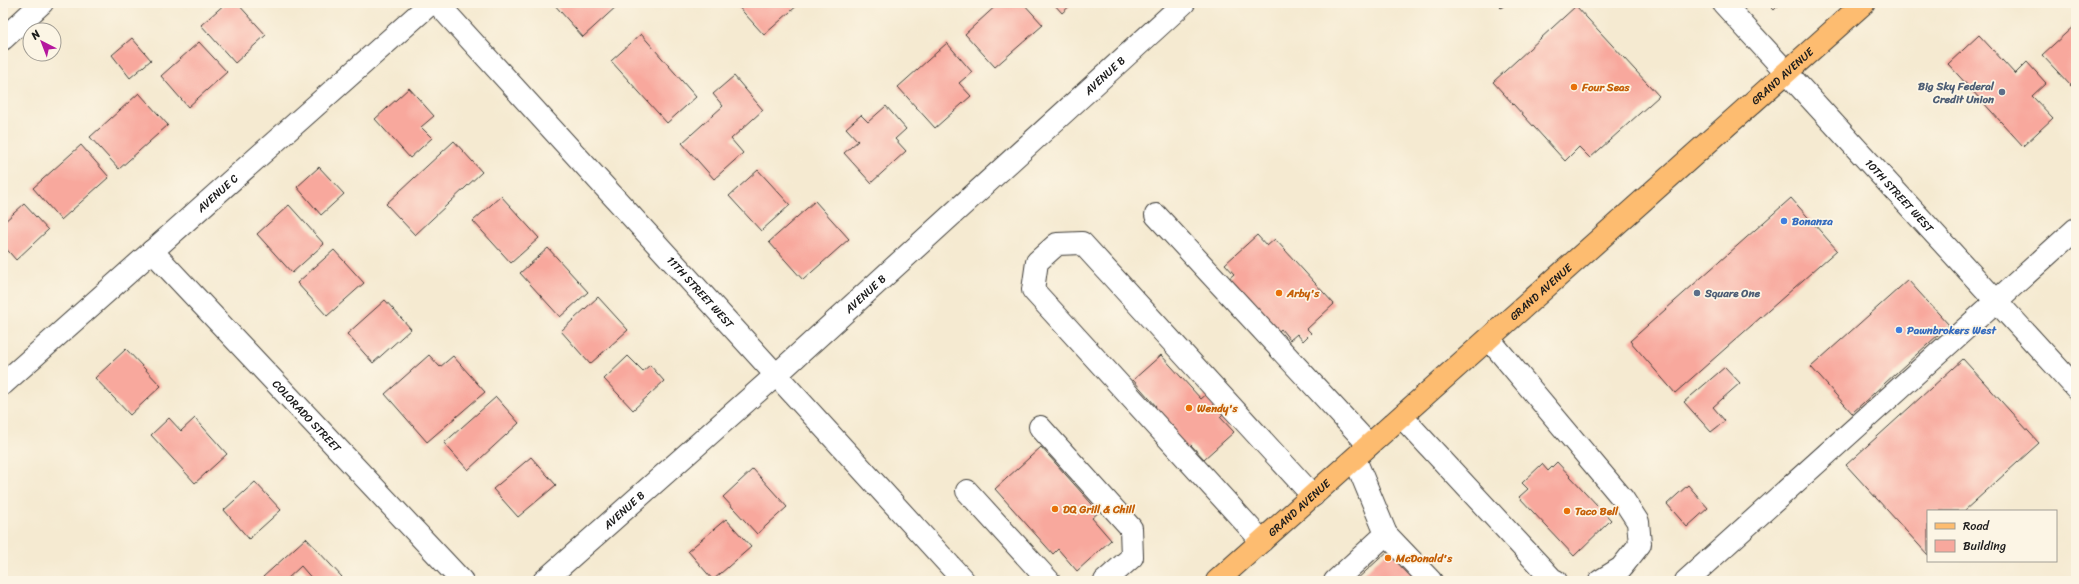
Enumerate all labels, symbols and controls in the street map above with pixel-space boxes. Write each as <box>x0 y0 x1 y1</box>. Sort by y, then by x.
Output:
north arrow <box>22 22 62 62</box>
text: N <box>26 25 45 45</box>
street label: GRAND AVENUE <box>1747 42 1819 109</box>
street label: AVENUE B <box>1079 51 1130 100</box>
place label: Big Sky Federal Credit Union <box>1918 77 1995 109</box>
place label: Four Seas <box>1581 78 1631 97</box>
marker: Four Seas <box>1569 82 1579 92</box>
marker: Big Sky Federal Credit Union <box>1997 87 2007 97</box>
street label: 10TH STREET WEST <box>1860 154 1939 237</box>
street label: AVENUE C <box>192 169 243 218</box>
place label: Bonanza <box>1792 212 1833 231</box>
marker: Bonanza <box>1779 216 1789 226</box>
street label: 11TH STREET WEST <box>662 251 739 333</box>
street label: GRAND AVENUE <box>1505 258 1577 325</box>
street label: AVENUE B <box>839 270 890 318</box>
place label: Arby's <box>1286 284 1320 303</box>
place label: Square One <box>1704 284 1760 303</box>
marker: Arby's <box>1274 288 1284 298</box>
marker: Square One <box>1692 288 1702 298</box>
place label: Pawnbrokers West <box>1907 321 1997 340</box>
marker: Pawnbrokers West <box>1894 325 1904 335</box>
street label: COLORADO STREET <box>268 375 347 457</box>
place label: Wendy's <box>1197 399 1239 418</box>
marker: Wendy's <box>1184 403 1194 413</box>
street label: GRAND AVENUE <box>1263 474 1335 541</box>
street label: AVENUE B <box>598 486 649 535</box>
place label: DQ Grill & Chill <box>1063 500 1136 519</box>
place label: Taco Bell <box>1575 502 1619 521</box>
marker: DQ Grill & Chill <box>1050 504 1060 514</box>
marker: Taco Bell <box>1562 506 1572 516</box>
legend <box>1927 510 2057 562</box>
text: Road <box>1963 515 1990 537</box>
text: Building <box>1963 535 2006 557</box>
place label: McDonald's <box>1395 549 1453 568</box>
marker: McDonald's <box>1383 553 1393 563</box>

